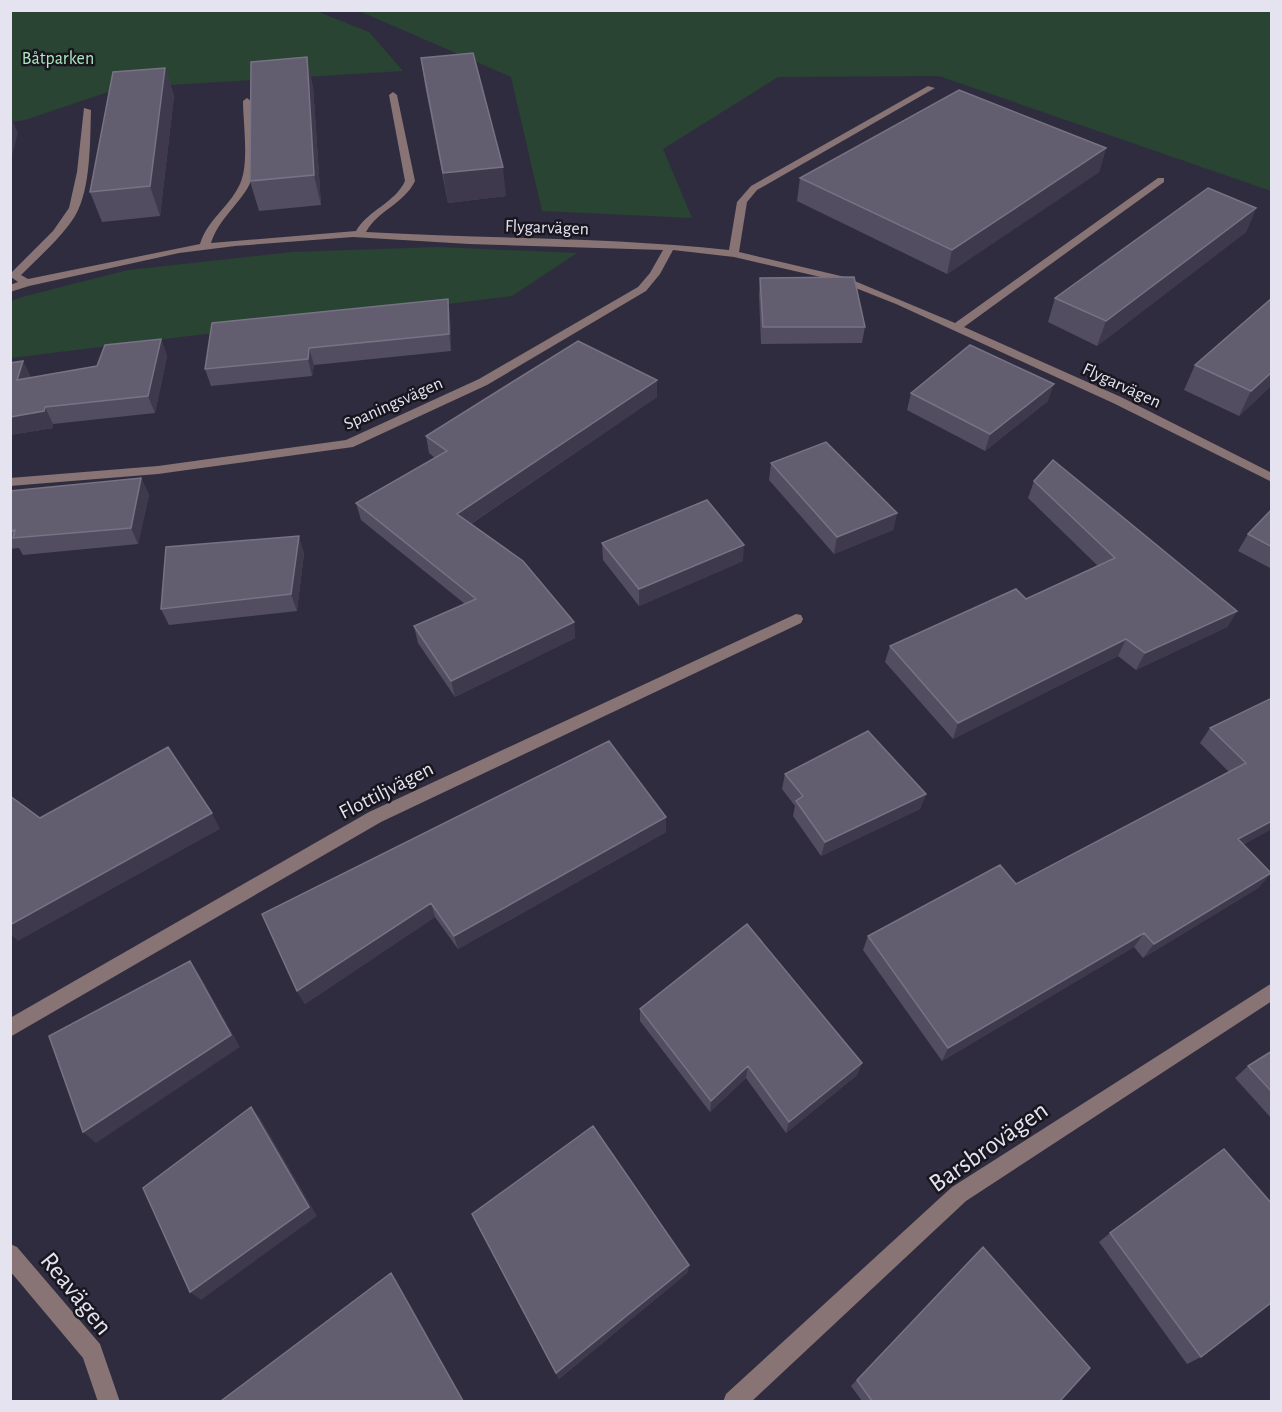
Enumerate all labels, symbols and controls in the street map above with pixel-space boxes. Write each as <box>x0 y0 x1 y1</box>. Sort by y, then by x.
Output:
park label: Båtparken <box>22 50 94 68</box>
street label: Flygarvägen <box>505 218 589 238</box>
street label: Flygarvägen <box>1080 360 1164 412</box>
street label: Spaningsvägen <box>341 374 446 434</box>
street label: Flottiljvägen <box>336 758 437 823</box>
street label: Barsbrovägen <box>924 1097 1053 1197</box>
street label: Reavägen <box>35 1247 117 1340</box>

